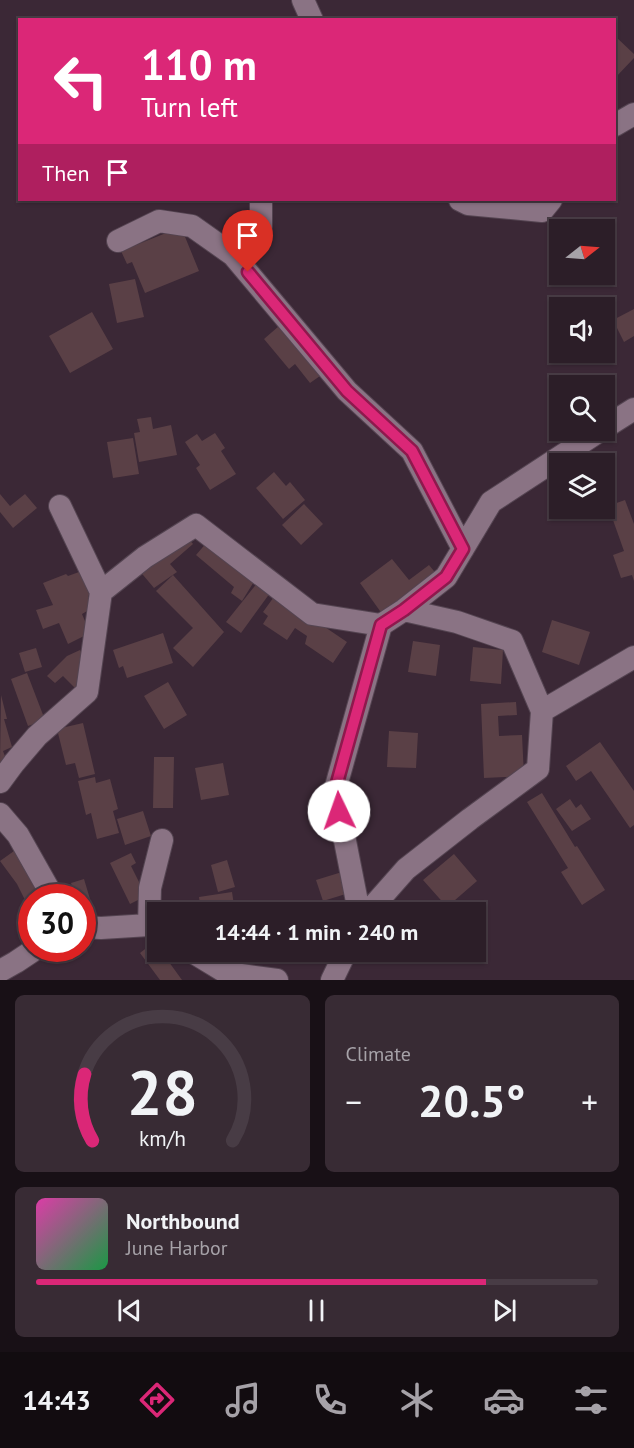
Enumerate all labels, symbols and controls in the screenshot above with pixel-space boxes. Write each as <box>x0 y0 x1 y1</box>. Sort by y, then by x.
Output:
text: 110 m <box>141 37 257 92</box>
icon: left <box>42 42 120 120</box>
text: Turn left <box>141 90 238 124</box>
icon: arrive <box>101 156 134 189</box>
text: Then <box>42 159 89 187</box>
pin <box>222 210 273 272</box>
icon: arrive <box>231 219 264 252</box>
north arrow <box>549 219 615 285</box>
map controls <box>549 219 615 519</box>
button: sound <box>549 297 615 363</box>
button: search <box>549 375 615 441</box>
button: layers <box>549 453 615 519</box>
position arrow <box>307 779 371 843</box>
speed limit sign: 30 <box>18 884 96 962</box>
text: 14:44 · 1 min · 240 m <box>215 918 418 946</box>
text: Climate <box>346 1041 411 1067</box>
text: 28 <box>127 1051 198 1132</box>
text: 20.5° <box>418 1071 525 1129</box>
text: − <box>346 1080 362 1123</box>
text: + <box>581 1080 598 1123</box>
text: km/h <box>139 1124 186 1152</box>
text: Northbound <box>126 1207 240 1235</box>
text: June Harbor <box>126 1235 228 1261</box>
icon: previous <box>113 1294 146 1327</box>
icon: pause <box>300 1294 333 1327</box>
icon: next <box>488 1294 521 1327</box>
icon: directions <box>136 1379 178 1421</box>
icon: music <box>222 1379 264 1421</box>
icon: phone <box>309 1379 351 1421</box>
icon: climate <box>396 1379 438 1421</box>
icon: car <box>483 1379 525 1421</box>
icon: filters <box>570 1379 612 1421</box>
text: 14:43 <box>22 1383 91 1417</box>

